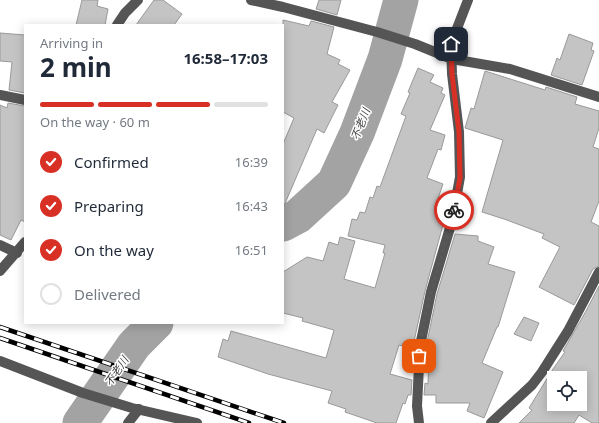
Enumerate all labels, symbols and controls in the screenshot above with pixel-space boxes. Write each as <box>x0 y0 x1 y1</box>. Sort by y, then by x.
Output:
pin <box>434 27 468 61</box>
icon: home <box>440 33 462 55</box>
text: Arriving in <box>40 34 103 52</box>
text: 16:58–17:03 <box>183 48 268 68</box>
text: 2 min <box>40 49 112 85</box>
water label: 不老川 <box>347 105 373 142</box>
text: On the way · 60 m <box>40 113 150 131</box>
icon: check <box>40 151 62 173</box>
text: Confirmed <box>74 152 149 172</box>
text: 16:39 <box>235 153 268 171</box>
courier <box>434 190 474 230</box>
icon: check <box>40 195 62 217</box>
text: Preparing <box>74 196 144 216</box>
text: 16:43 <box>235 197 268 215</box>
icon: bike <box>443 199 465 221</box>
icon: check <box>40 239 62 261</box>
text: On the way <box>74 240 154 260</box>
text: 16:51 <box>235 241 268 259</box>
text: Delivered <box>74 284 141 304</box>
pin <box>402 339 436 373</box>
icon: bag <box>408 345 430 367</box>
water label: 不老川 <box>101 352 132 389</box>
map controls <box>547 371 587 411</box>
button: locate <box>547 371 587 411</box>

